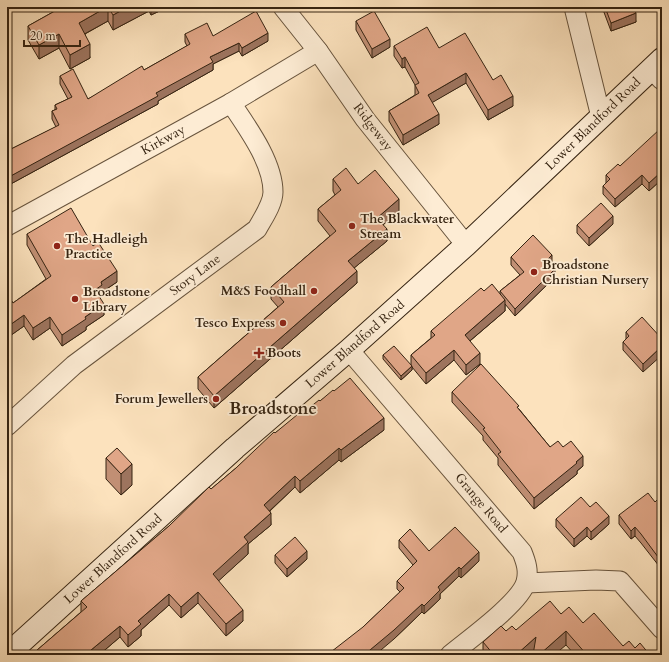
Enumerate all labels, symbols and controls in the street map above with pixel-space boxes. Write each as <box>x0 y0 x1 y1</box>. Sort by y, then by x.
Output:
scale bar <box>24 22 80 48</box>
text: 20 m <box>30 28 57 44</box>
street label: Lower Blandford Road <box>541 74 645 174</box>
street label: Ridgeway <box>349 99 397 155</box>
street label: Kirkway <box>138 120 188 159</box>
place label: The Blackwater Stream <box>360 210 455 243</box>
marker: The Blackwater Stream <box>347 221 357 231</box>
place label: The Hadleigh Practice <box>65 230 148 263</box>
marker: The Hadleigh Practice <box>52 241 62 251</box>
street label: Story Lane <box>166 250 224 300</box>
place label: Broadstone Christian Nursery <box>542 256 649 289</box>
marker: Broadstone Christian Nursery <box>529 267 539 277</box>
place label: M&S Foodhall <box>221 282 306 300</box>
place label: Broadstone Library <box>83 283 150 316</box>
marker: M&S Foodhall <box>309 286 319 296</box>
marker: Broadstone Library <box>70 294 80 304</box>
street label: Lower Blandford Road <box>301 296 409 392</box>
place label: Tesco Express <box>195 314 275 332</box>
marker: Tesco Express <box>278 318 288 328</box>
place label: Boots <box>267 344 301 362</box>
marker: Boots <box>254 348 264 358</box>
place label: Forum Jewellers <box>115 390 208 408</box>
marker: Forum Jewellers <box>211 394 221 404</box>
district label: Broadstone <box>229 397 317 420</box>
street label: Grange Road <box>451 469 511 537</box>
street label: Lower Blandford Road <box>60 510 166 608</box>

